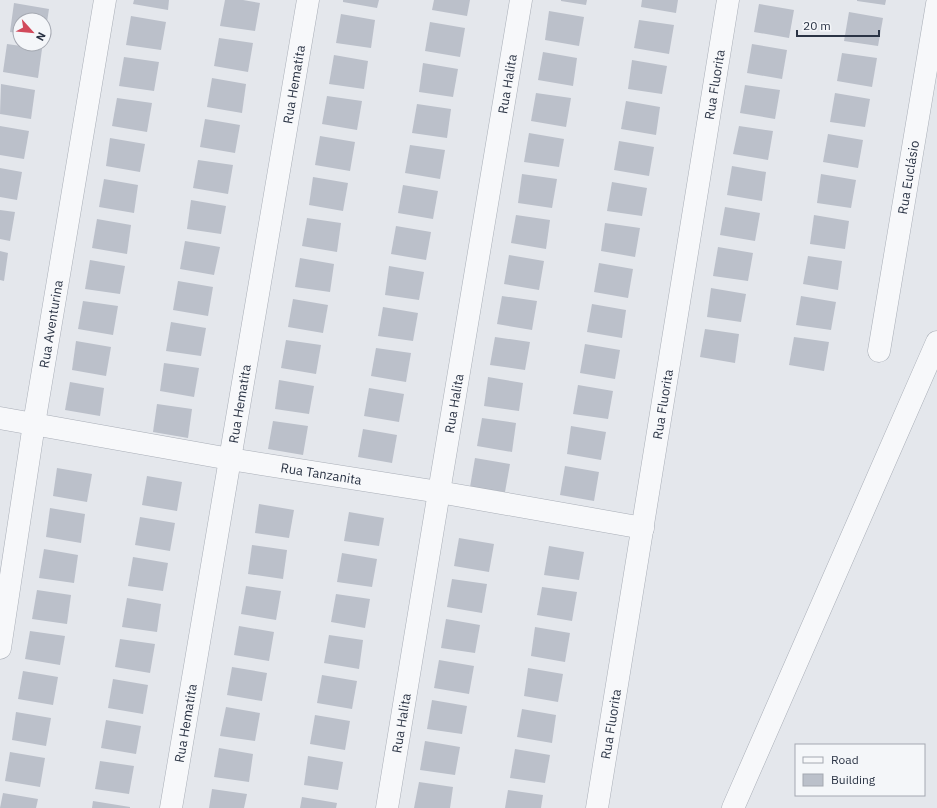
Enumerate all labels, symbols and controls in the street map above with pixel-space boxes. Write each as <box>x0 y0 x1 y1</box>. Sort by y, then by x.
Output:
north arrow <box>12 12 52 52</box>
scale bar <box>797 12 879 38</box>
text: 20 m <box>803 18 831 33</box>
text: N <box>33 30 49 43</box>
street label: Rua Hematita <box>279 44 309 125</box>
street label: Rua Fluorita <box>700 48 728 121</box>
street label: Rua Halita <box>494 53 520 115</box>
street label: Rua Euclásio <box>893 139 923 216</box>
street label: Rua Aventurina <box>35 279 66 369</box>
street label: Rua Hematita <box>224 363 254 444</box>
street label: Rua Fluorita <box>648 368 677 441</box>
street label: Rua Halita <box>440 372 467 435</box>
street label: Rua Tanzanita <box>280 459 363 488</box>
street label: Rua Hematita <box>170 682 200 764</box>
street label: Rua Fluorita <box>597 688 625 760</box>
street label: Rua Halita <box>388 692 414 754</box>
legend <box>795 744 925 796</box>
text: Road <box>831 752 859 767</box>
text: Building <box>831 772 876 787</box>

